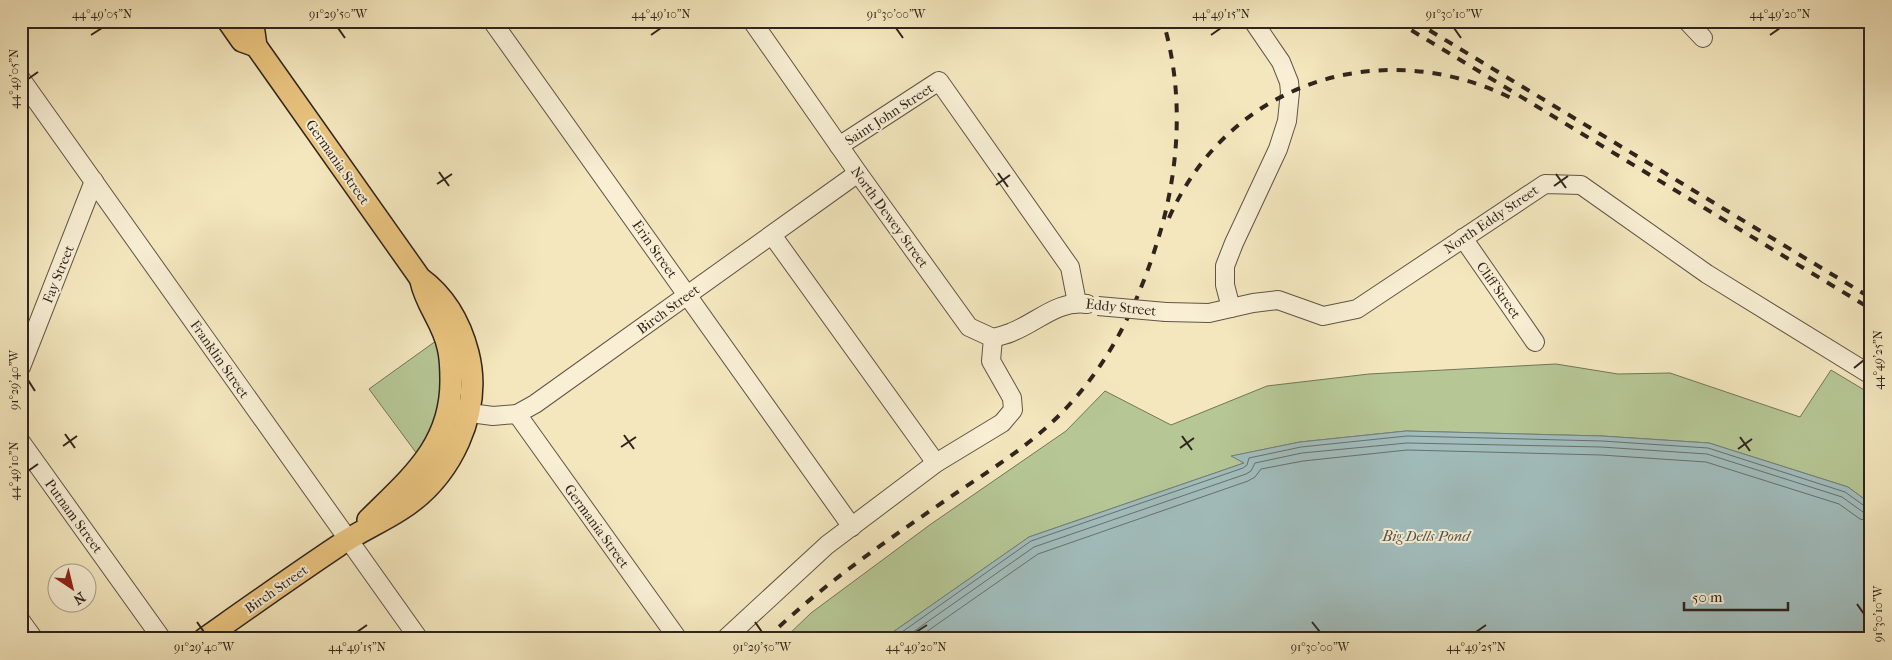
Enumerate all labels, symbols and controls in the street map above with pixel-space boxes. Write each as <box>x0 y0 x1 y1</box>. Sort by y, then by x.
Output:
text: 44°49'05"N <box>72 7 132 21</box>
text: 91°29'50"W <box>309 7 368 21</box>
text: 44°49'10"N <box>631 7 691 21</box>
text: 91°30'00"W <box>867 7 927 21</box>
text: 44°49'15"N <box>1192 7 1250 21</box>
text: 91°30'10"W <box>1426 7 1483 21</box>
text: 44°49'20"N <box>1749 7 1811 21</box>
text: 44°49'05"N <box>7 49 21 109</box>
street label: Saint John Street <box>842 80 937 149</box>
street label: Germania Street <box>302 117 373 208</box>
street label: North Dewey Street <box>847 163 932 271</box>
street label: North Eddy Street <box>1441 182 1542 257</box>
street label: Erin Street <box>628 217 681 281</box>
street label: Fay Street <box>39 243 78 306</box>
street label: Cliff Street <box>1473 259 1524 322</box>
street label: Birch Street <box>634 281 703 338</box>
street label: Eddy Street <box>1085 295 1157 320</box>
street label: Franklin Street <box>186 317 253 402</box>
text: 44°49'25"N <box>1871 330 1885 390</box>
text: 91°29'40"W <box>7 349 21 410</box>
text: 44°49'10"N <box>7 441 21 501</box>
street label: Putnam Street <box>41 476 106 557</box>
street label: Germania Street <box>560 481 633 572</box>
water label: Big Dells Pond <box>1381 527 1472 545</box>
street label: Birch Street <box>241 561 311 617</box>
north arrow <box>48 562 98 612</box>
scale bar <box>1684 580 1788 612</box>
text: 91°30'10"W <box>1871 585 1885 642</box>
text: N <box>70 588 88 608</box>
text: 50 m <box>1692 588 1723 606</box>
text: 91°29'40"W <box>174 640 235 654</box>
text: 44°49'15"N <box>328 640 386 654</box>
text: 91°29'50"W <box>733 640 792 654</box>
text: 44°49'20"N <box>885 640 947 654</box>
text: 91°30'00"W <box>1291 640 1351 654</box>
text: 44°49'25"N <box>1446 640 1506 654</box>

